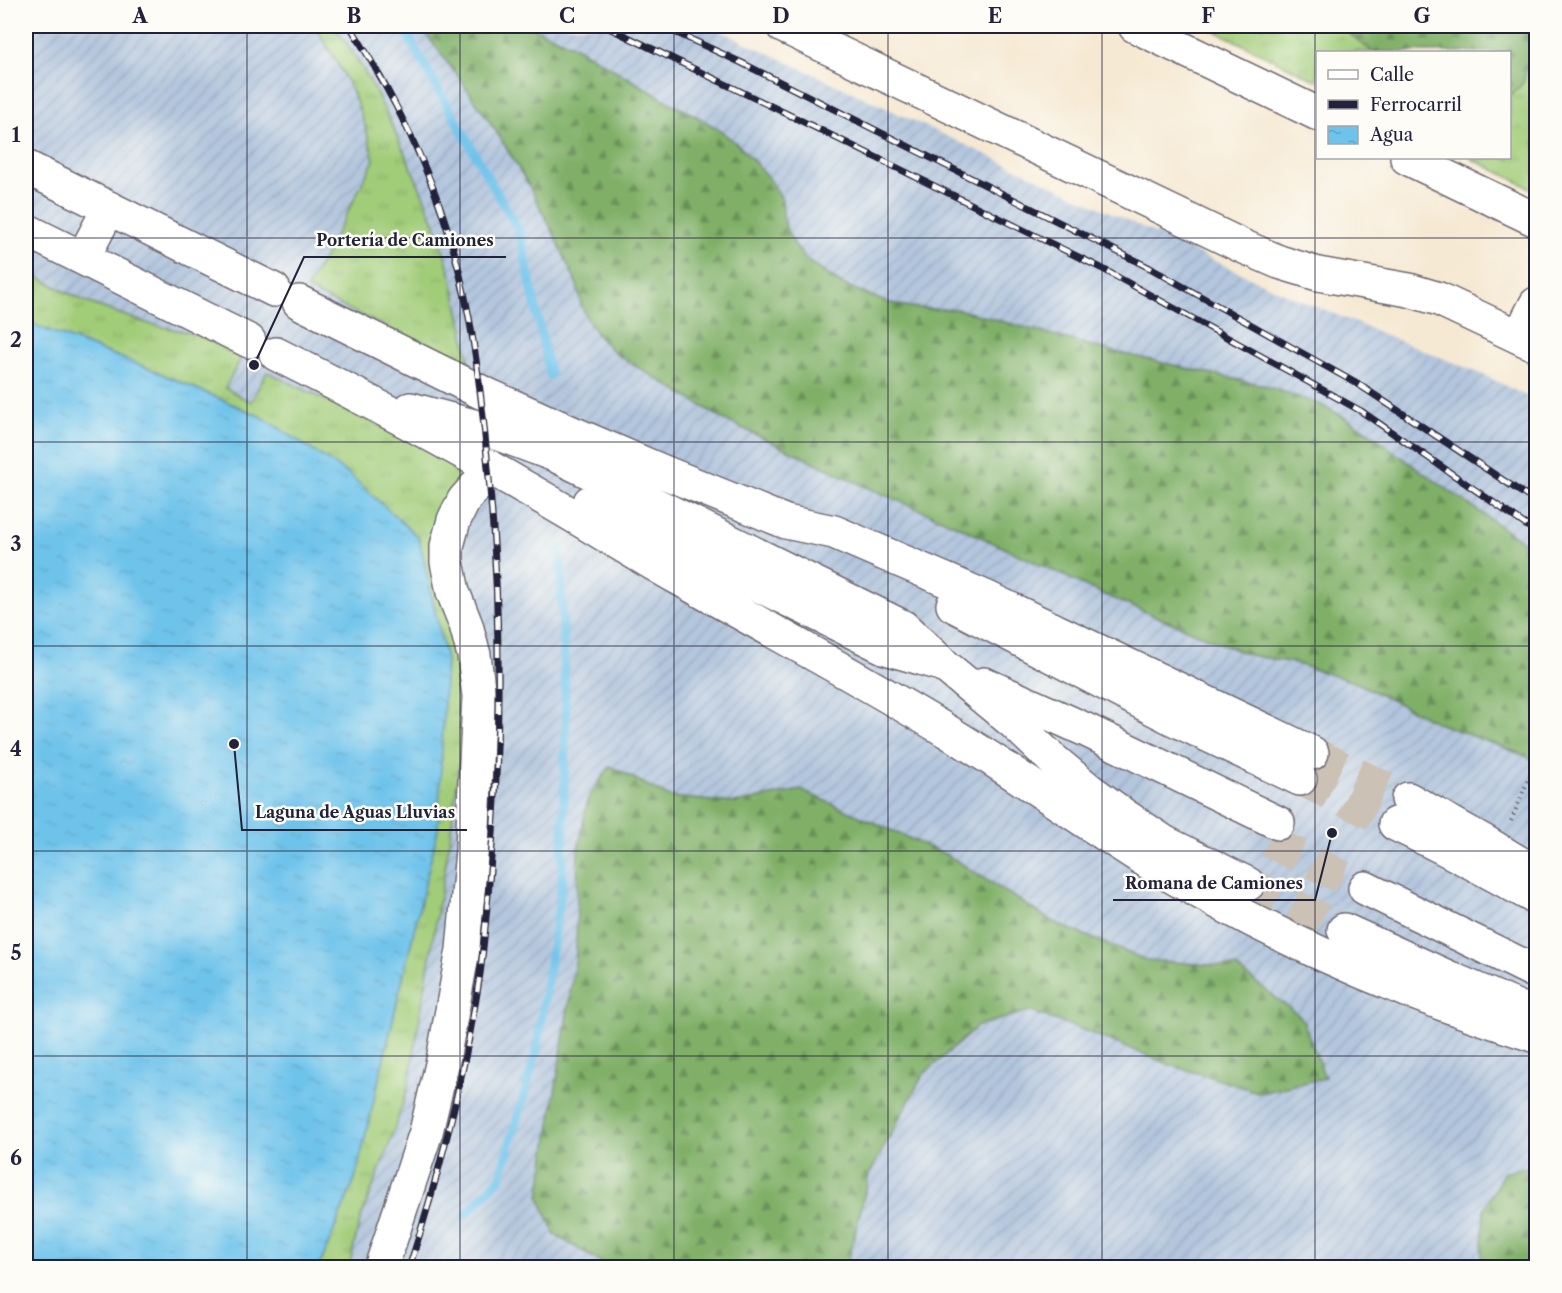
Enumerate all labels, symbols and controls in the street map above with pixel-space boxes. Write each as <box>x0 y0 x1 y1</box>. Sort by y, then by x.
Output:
text: A <box>131 4 148 28</box>
text: B <box>347 4 362 28</box>
text: C <box>559 4 575 28</box>
text: D <box>772 4 790 28</box>
text: E <box>988 4 1002 28</box>
text: F <box>1201 4 1215 28</box>
text: G <box>1414 4 1431 28</box>
legend <box>1316 51 1511 159</box>
text: Calle <box>1370 64 1414 86</box>
text: Ferrocarril <box>1370 94 1462 116</box>
text: 1 <box>12 123 21 147</box>
text: Agua <box>1369 124 1414 146</box>
callout: Portería de Camiones <box>304 223 506 257</box>
text: Portería de Camiones <box>316 230 494 250</box>
text: 2 <box>10 328 22 352</box>
text: 3 <box>10 532 22 556</box>
text: 4 <box>10 737 22 761</box>
callout: Laguna de Aguas Lluvias <box>242 796 467 830</box>
text: Laguna de Aguas Lluvias <box>255 802 455 822</box>
callout: Romana de Camiones <box>1113 866 1315 900</box>
text: Romana de Camiones <box>1125 873 1303 893</box>
text: 5 <box>10 941 22 965</box>
text: 6 <box>10 1146 22 1170</box>

